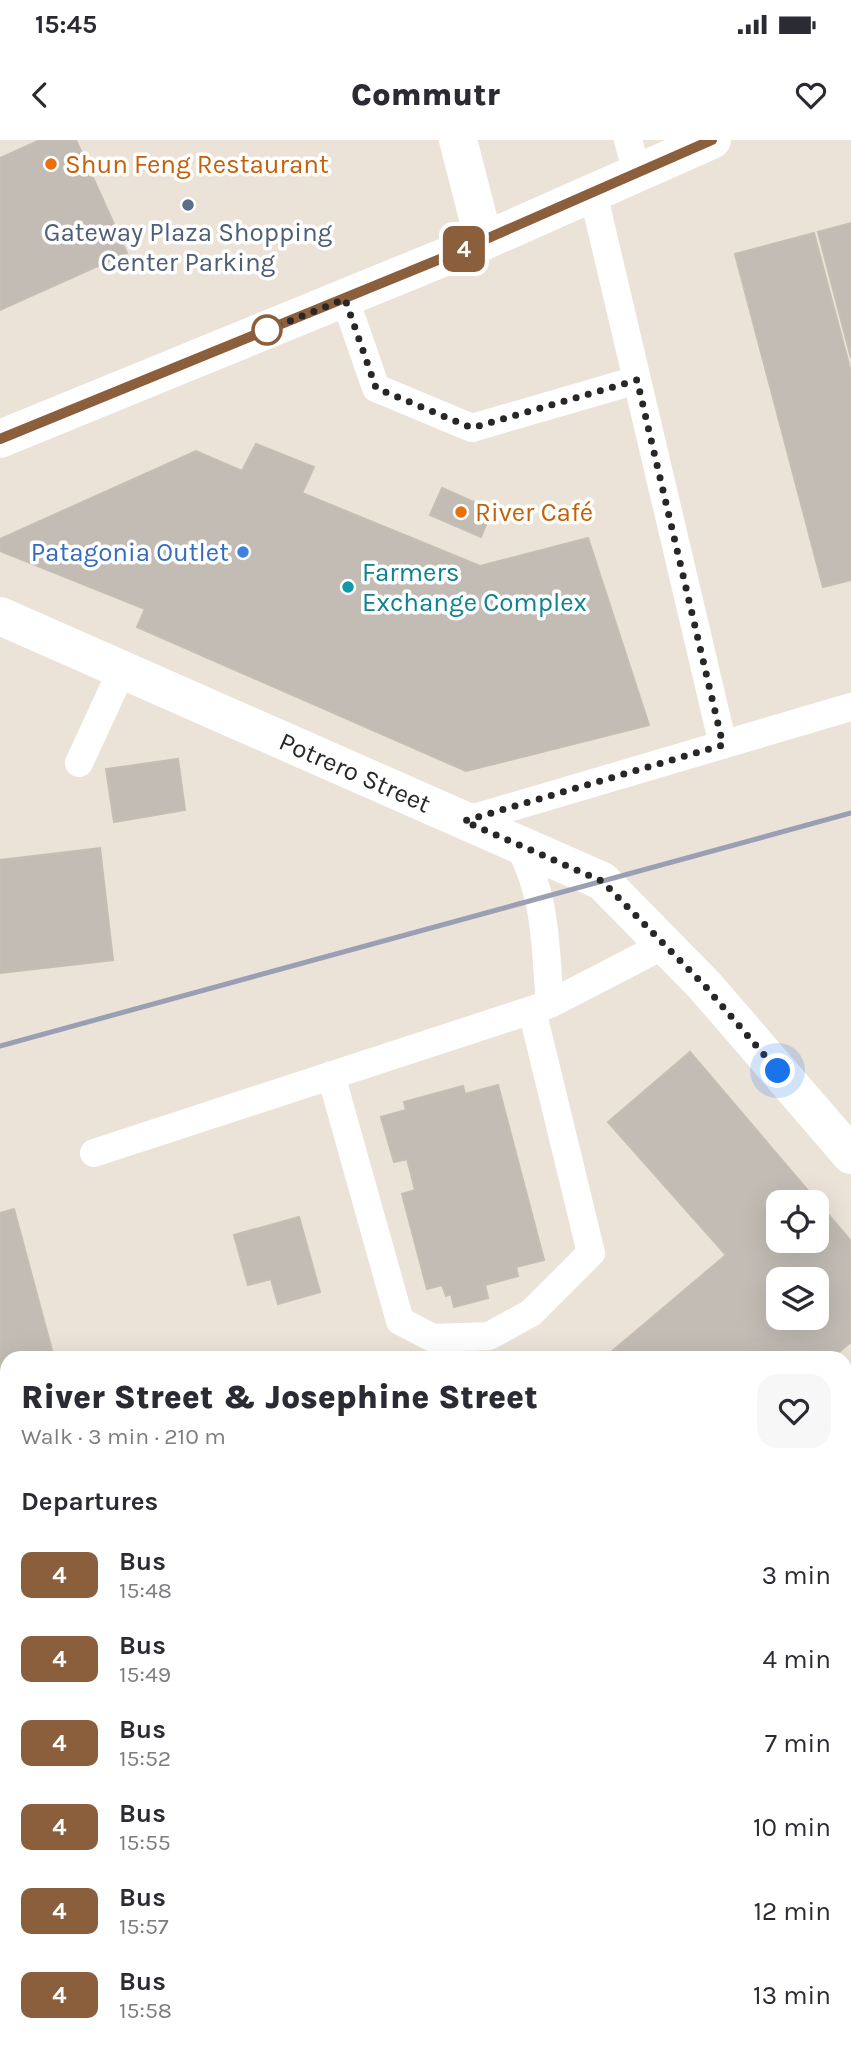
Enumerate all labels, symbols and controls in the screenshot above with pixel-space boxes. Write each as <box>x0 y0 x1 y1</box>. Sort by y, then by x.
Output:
text: 15:45 <box>35 9 97 40</box>
icon: back <box>21 76 59 114</box>
text: Commutr <box>351 76 500 113</box>
icon: heart <box>792 76 830 114</box>
place label: Shun Feng Restaurant <box>65 149 329 180</box>
marker: Shun Feng Restaurant <box>43 156 59 172</box>
marker: Gateway Plaza Shopping Center Parking <box>180 197 196 213</box>
place label: Gateway Plaza Shopping Center Parking <box>44 217 333 278</box>
line badge: 4 <box>441 226 487 272</box>
text: 4 <box>457 235 471 263</box>
unlabelled marker <box>252 315 282 345</box>
place label: River Café <box>475 497 593 528</box>
marker: River Café <box>453 504 469 520</box>
place label: Patagonia Outlet <box>31 537 229 568</box>
marker: Patagonia Outlet <box>235 544 251 560</box>
place label: Farmers Exchange Complex <box>362 557 587 618</box>
marker: Farmers Exchange Complex <box>340 579 356 595</box>
street label: Potrero Street <box>275 725 436 819</box>
your location <box>760 1053 795 1088</box>
map controls <box>766 1190 829 1330</box>
button: locate <box>766 1190 829 1253</box>
button: layers <box>766 1267 829 1330</box>
button: heart <box>757 1374 831 1448</box>
text: River Street & Josephine Street <box>21 1378 538 1416</box>
text: Walk · 3 min · 210 m <box>21 1423 226 1450</box>
text: Departures <box>21 1486 158 1517</box>
text: Bus <box>119 1546 166 1577</box>
text: 3 min <box>762 1560 831 1591</box>
text: 4 <box>52 1561 67 1589</box>
text: 15:48 <box>119 1577 172 1604</box>
text: Bus <box>119 1630 166 1661</box>
text: 4 min <box>763 1644 831 1675</box>
text: 4 <box>52 1645 67 1673</box>
text: 15:49 <box>119 1661 171 1688</box>
text: Bus <box>119 1714 166 1745</box>
text: 7 min <box>765 1728 831 1759</box>
text: 4 <box>52 1729 67 1757</box>
text: 15:52 <box>119 1745 171 1772</box>
text: Bus <box>119 1798 166 1829</box>
text: 10 min <box>753 1812 831 1843</box>
text: 4 <box>52 1813 67 1841</box>
text: 15:55 <box>119 1829 171 1856</box>
text: Bus <box>119 1882 166 1913</box>
text: 12 min <box>753 1896 831 1927</box>
text: 4 <box>52 1897 67 1925</box>
text: 15:57 <box>119 1913 169 1940</box>
text: Bus <box>119 1966 166 1997</box>
text: 13 min <box>753 1980 831 2011</box>
text: 4 <box>52 1981 67 2009</box>
text: 15:58 <box>119 1997 172 2024</box>

